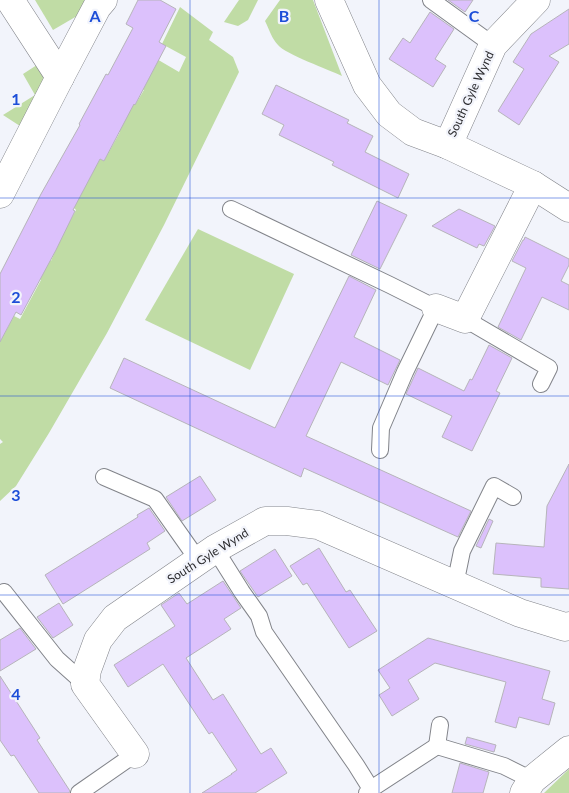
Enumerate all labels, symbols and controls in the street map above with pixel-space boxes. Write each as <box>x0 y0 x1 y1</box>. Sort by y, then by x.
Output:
text: A <box>88 6 101 25</box>
text: B <box>279 6 289 25</box>
text: C <box>469 6 480 25</box>
street label: South Gyle Wynd <box>444 49 497 139</box>
text: 1 <box>11 89 21 108</box>
text: 2 <box>11 287 21 306</box>
text: 3 <box>11 485 21 504</box>
street label: South Gyle Wynd <box>164 525 251 586</box>
text: 4 <box>11 684 21 703</box>

